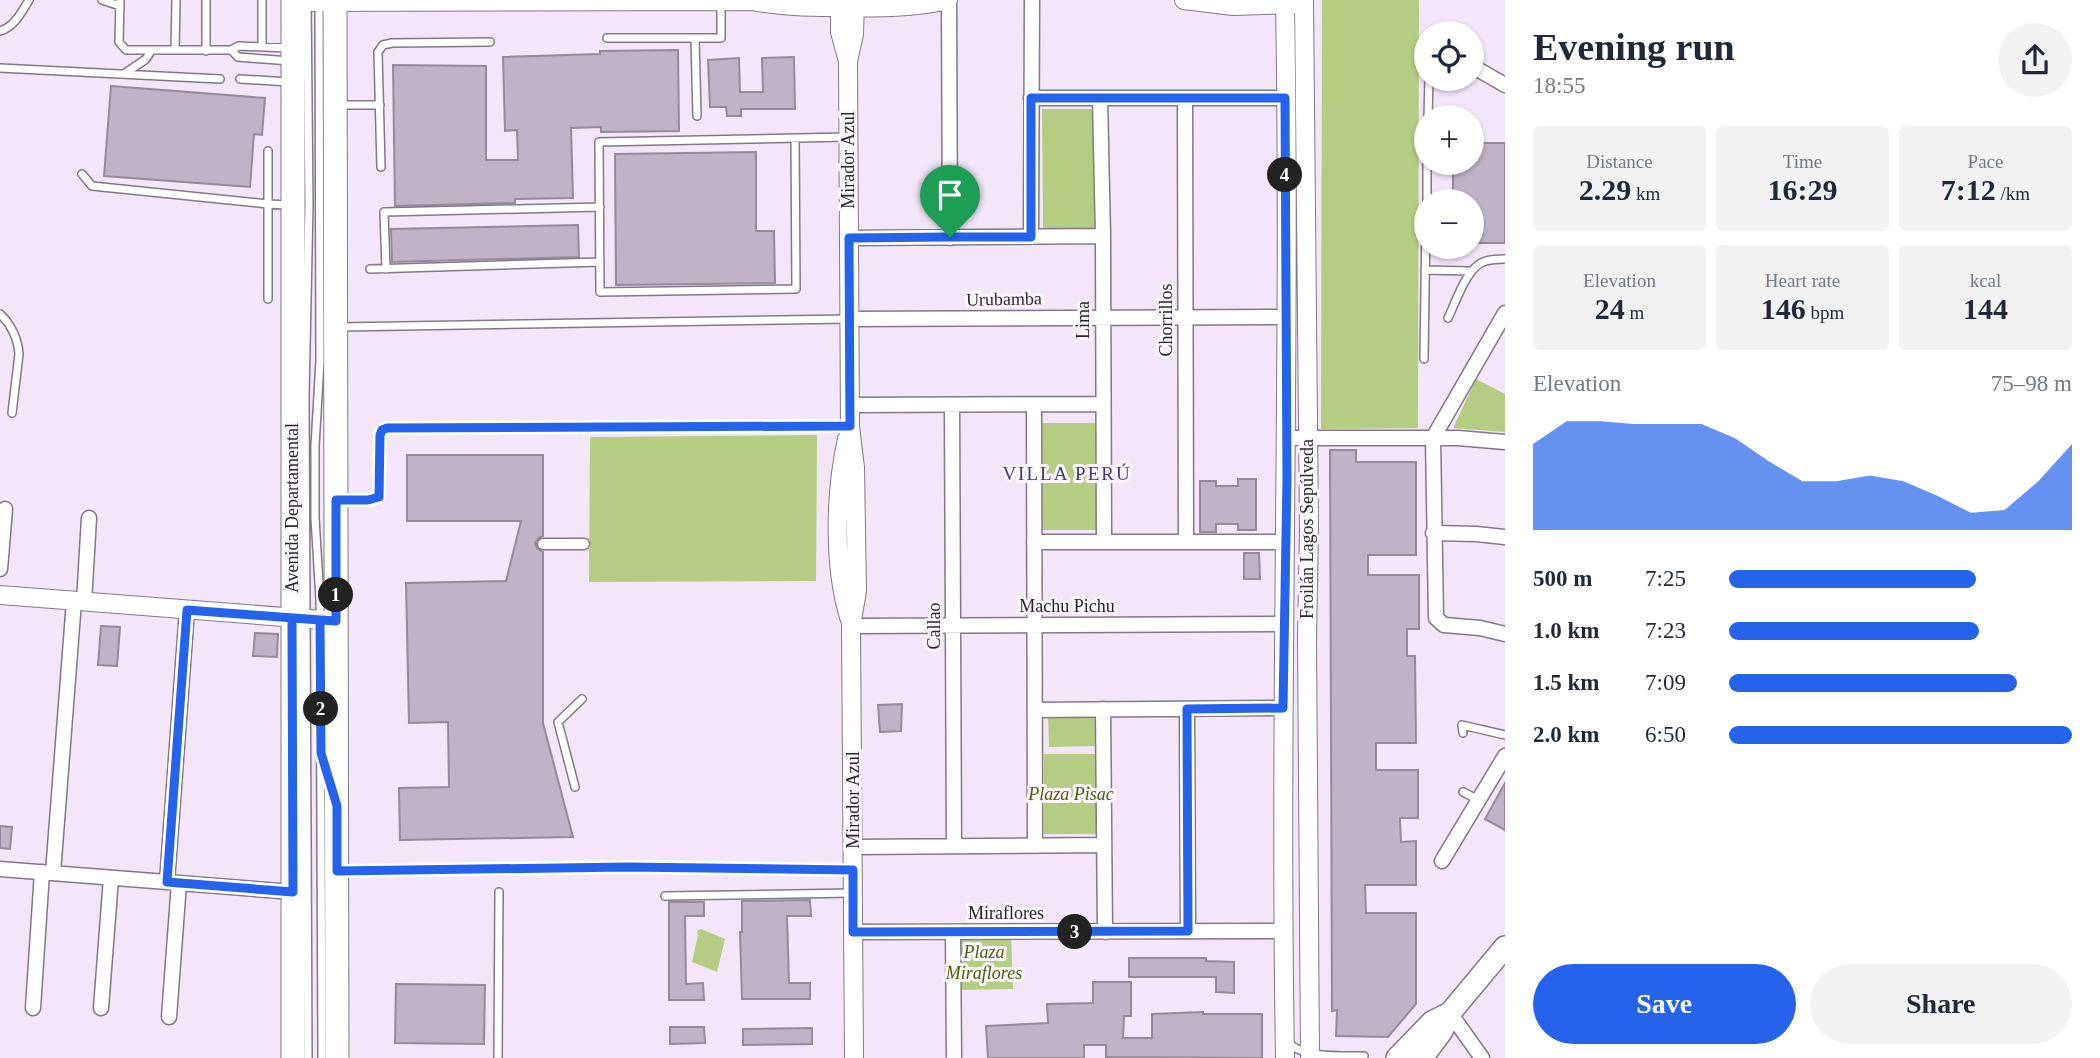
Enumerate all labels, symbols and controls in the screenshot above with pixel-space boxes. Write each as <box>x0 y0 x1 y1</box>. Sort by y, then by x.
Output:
map controls <box>1414 21 1484 259</box>
button: locate <box>1414 21 1484 91</box>
button: share <box>1998 23 2072 97</box>
text: Evening run <box>1533 26 1735 68</box>
text: 18:55 <box>1533 73 1585 98</box>
button: + <box>1414 105 1484 175</box>
street label: Mirador Azul <box>838 111 858 209</box>
text: Distance <box>1586 151 1653 172</box>
text: Time <box>1783 151 1822 172</box>
text: Pace <box>1968 151 2003 172</box>
pin: 4 <box>1268 158 1302 192</box>
text: 4 <box>1280 164 1289 185</box>
pin <box>920 165 980 237</box>
text: 2.29 <box>1579 173 1631 206</box>
text: 16:29 <box>1768 173 1838 206</box>
text: 7:12 <box>1941 173 1996 206</box>
icon: arrive <box>931 176 969 214</box>
text: km <box>1631 183 1660 204</box>
text: /km <box>1996 183 2030 204</box>
button: − <box>1414 189 1484 259</box>
text: Elevation <box>1583 270 1656 291</box>
text: Heart rate <box>1765 270 1840 291</box>
text: kcal <box>1970 270 2001 291</box>
street label: Chorrillos <box>1156 283 1176 357</box>
street label: Urubamba <box>966 288 1042 310</box>
text: 24 <box>1595 292 1625 325</box>
text: 146 <box>1761 292 1806 325</box>
text: 144 <box>1963 292 2008 325</box>
street label: Lima <box>1073 301 1093 339</box>
text: m <box>1625 302 1644 323</box>
text: bpm <box>1806 302 1844 323</box>
text: Elevation <box>1533 371 1621 396</box>
text: 75–98 m <box>1991 371 2072 396</box>
street label: Avenida Departamental <box>282 423 302 593</box>
street label: Froilán Lagos Sepúlveda <box>1297 439 1317 619</box>
district label: VILLA PERÚ <box>1002 463 1132 484</box>
text: 500 m <box>1533 566 1592 591</box>
text: 7:25 <box>1645 566 1686 591</box>
pin: 1 <box>318 578 354 612</box>
text: 1 <box>331 584 340 605</box>
street label: Machu Pichu <box>1019 596 1115 616</box>
street label: Callao <box>924 603 944 650</box>
text: 1.0 km <box>1533 618 1599 643</box>
text: 7:23 <box>1645 618 1686 643</box>
text: 1.5 km <box>1533 670 1599 695</box>
text: 7:09 <box>1645 670 1686 695</box>
pin: 2 <box>304 692 338 726</box>
text: 2 <box>316 698 325 719</box>
text: 2.0 km <box>1533 722 1599 747</box>
text: 6:50 <box>1645 722 1686 747</box>
street label: Mirador Azul <box>843 751 863 849</box>
park label: Plaza Pisac <box>1027 784 1114 804</box>
street label: Miraflores <box>968 903 1044 923</box>
pin: 3 <box>1058 914 1092 950</box>
text: 3 <box>1070 921 1079 942</box>
park label: Plaza Miraflores <box>945 942 1022 983</box>
button: Save <box>1533 964 1796 1044</box>
button: Share <box>1810 964 2072 1044</box>

